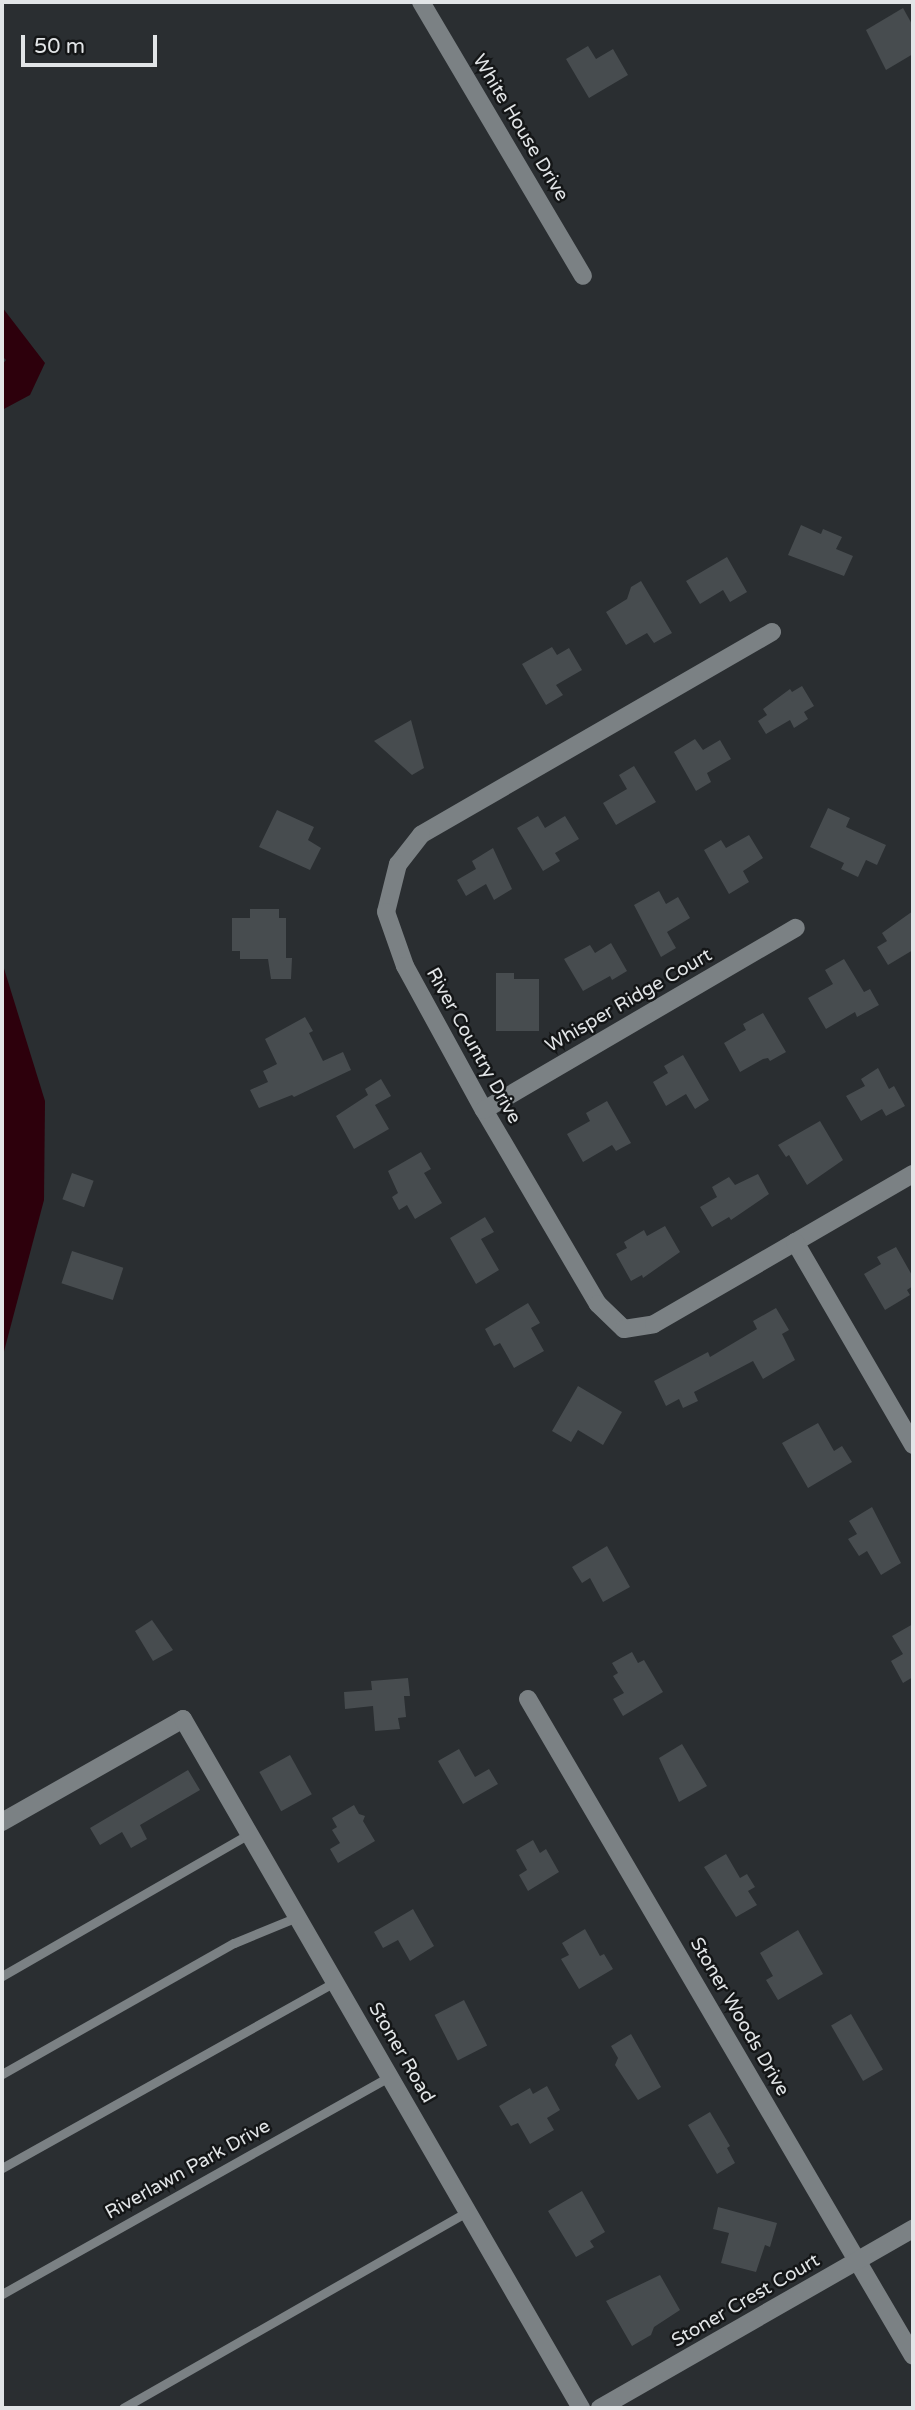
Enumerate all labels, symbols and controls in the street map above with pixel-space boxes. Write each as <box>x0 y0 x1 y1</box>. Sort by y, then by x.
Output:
scale bar <box>24 21 161 65</box>
text: 50 m <box>34 34 85 59</box>
street label: White House Drive <box>467 50 573 206</box>
street label: Whisper Ridge Court <box>542 944 716 1058</box>
street label: River Country Drive <box>421 964 525 1128</box>
street label: Stoner Woods Drive <box>684 1934 794 2100</box>
street label: Stoner Road <box>363 1999 439 2107</box>
street label: Riverlawn Park Drive <box>101 2115 275 2225</box>
street label: Stoner Crest Court <box>668 2249 824 2353</box>

